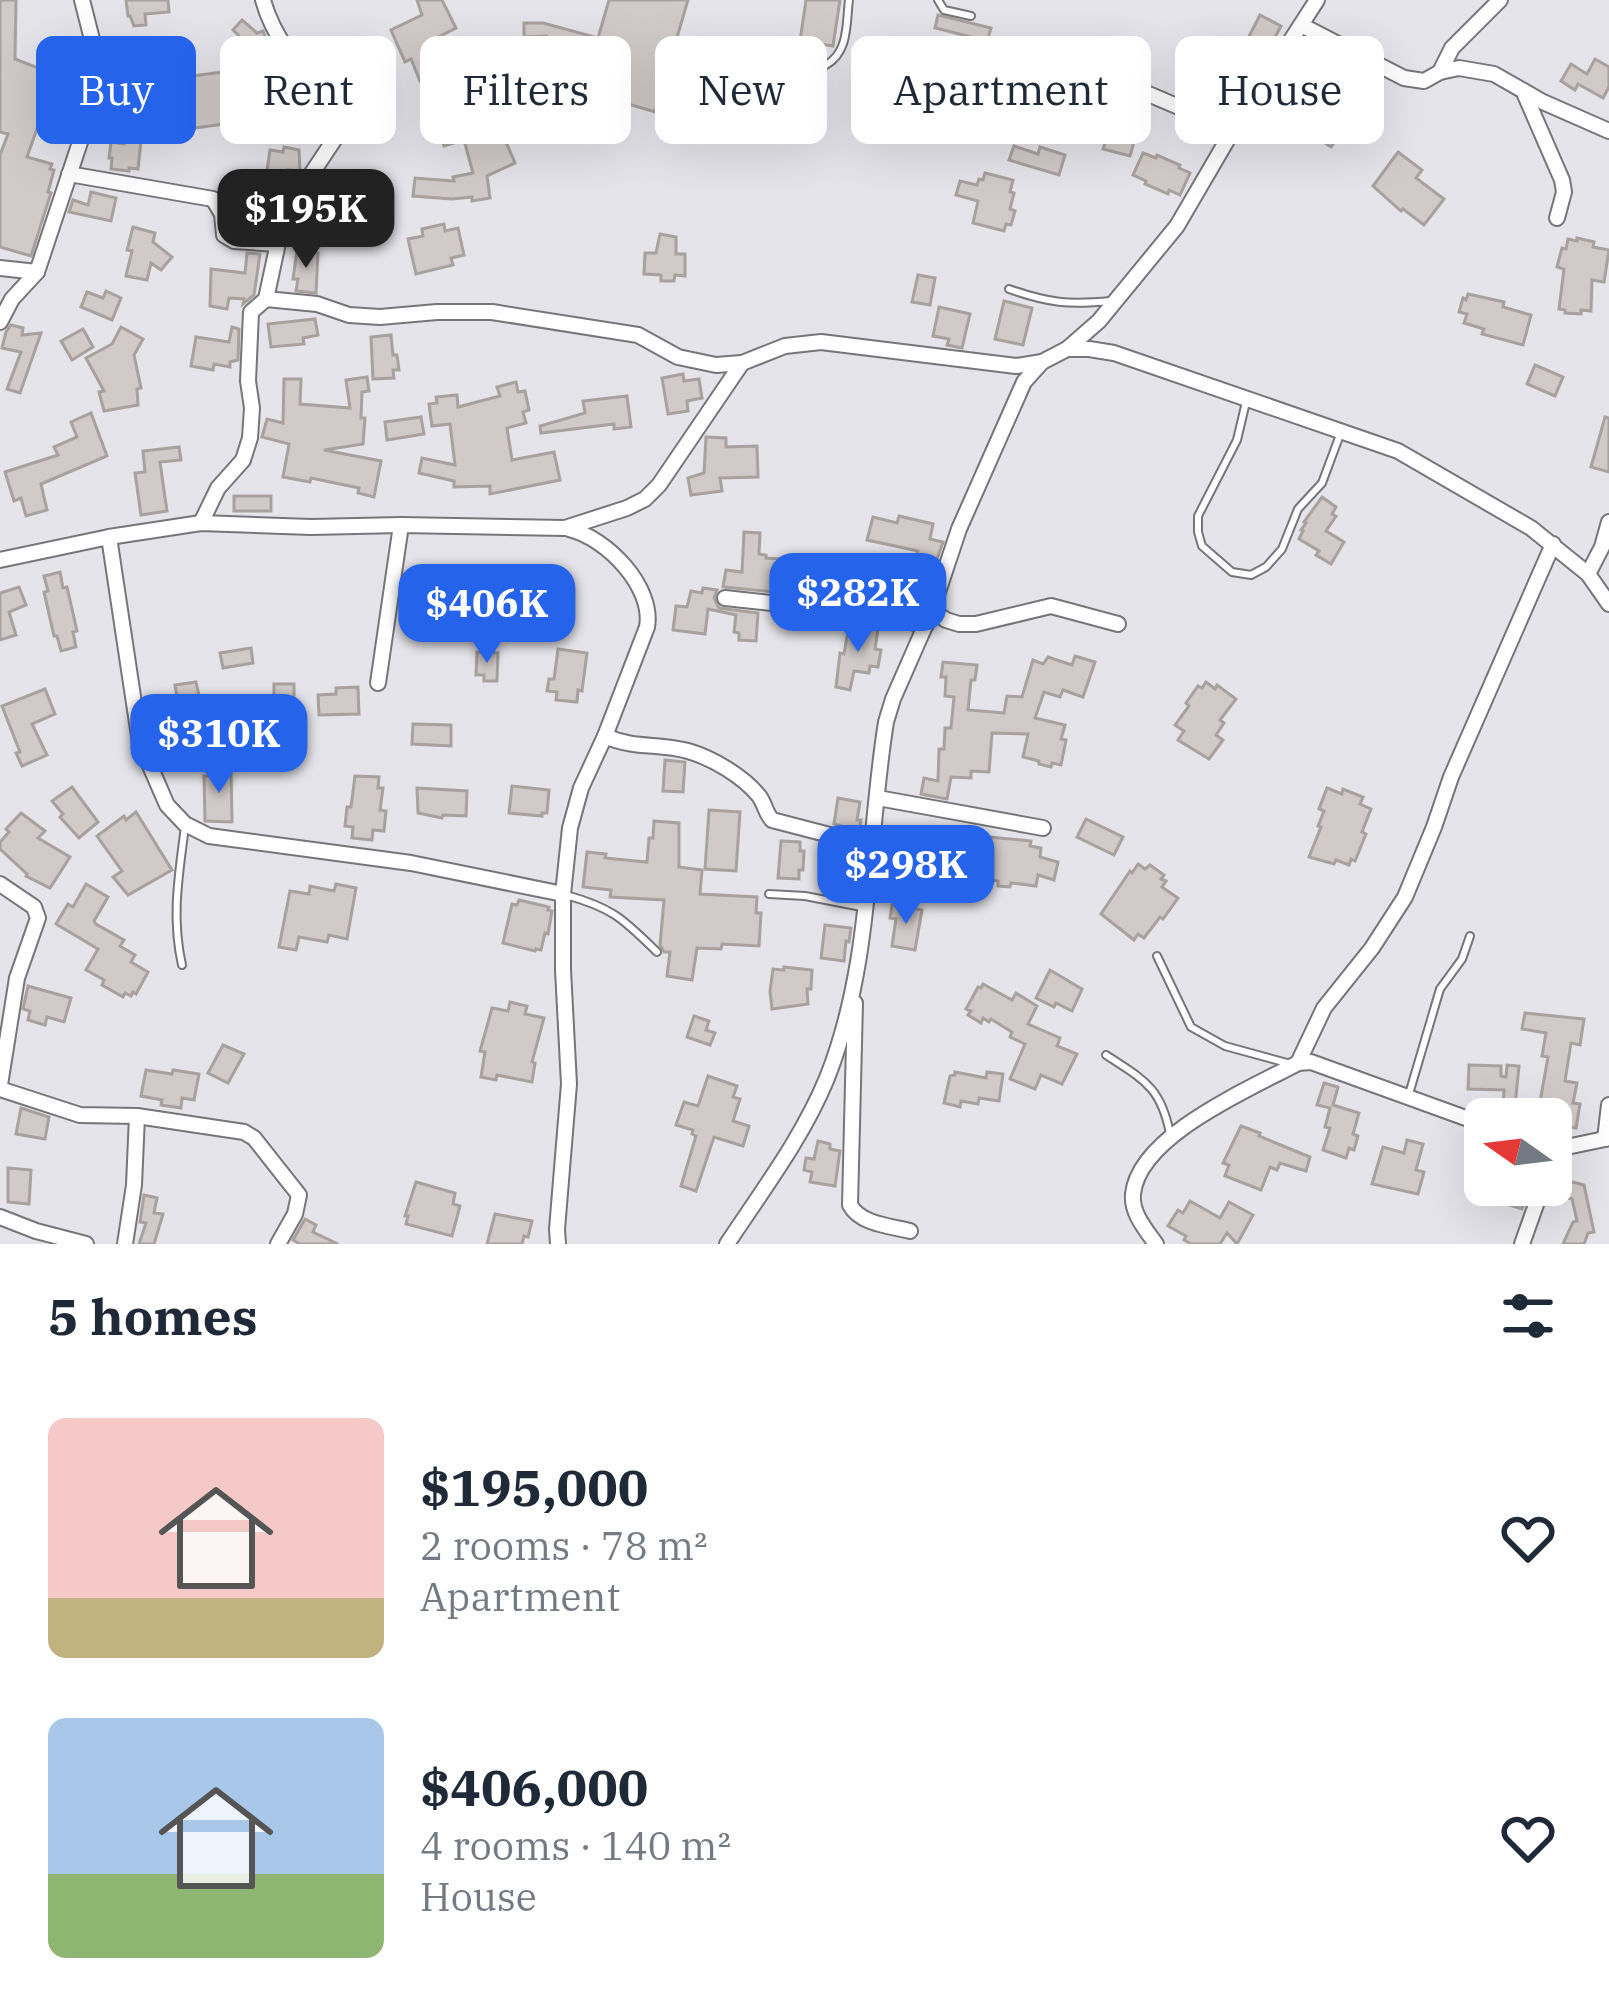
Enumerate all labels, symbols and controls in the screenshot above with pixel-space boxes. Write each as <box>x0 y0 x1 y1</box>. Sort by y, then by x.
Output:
chip: Buy <box>36 36 196 144</box>
chip: Rent <box>220 36 396 144</box>
chip: Filters <box>420 36 631 144</box>
chip: New <box>655 36 827 144</box>
chip: Apartment <box>851 36 1151 144</box>
chip: House <box>1175 36 1384 144</box>
pin: $195K <box>222 169 390 271</box>
text: $195K <box>244 182 368 233</box>
pin: $282K <box>774 553 942 655</box>
pin: $406K <box>403 564 571 666</box>
text: $282K <box>796 566 920 617</box>
text: $406K <box>425 577 549 628</box>
pin: $310K <box>135 694 303 796</box>
text: $310K <box>157 707 281 758</box>
pin: $298K <box>822 825 990 927</box>
text: $298K <box>844 838 968 889</box>
north arrow <box>1464 1098 1572 1206</box>
map controls <box>1464 1098 1572 1206</box>
text: 5 homes <box>48 1283 258 1349</box>
icon: filters <box>1495 1283 1561 1349</box>
text: $195,000 <box>420 1454 648 1520</box>
icon: home <box>144 1466 288 1610</box>
icon: heart <box>1495 1505 1561 1571</box>
text: 2 rooms · 78 m² <box>420 1520 708 1571</box>
text: Apartment <box>420 1571 620 1622</box>
text: $406,000 <box>420 1754 648 1820</box>
icon: home <box>144 1766 288 1910</box>
icon: heart <box>1495 1805 1561 1871</box>
text: 4 rooms · 140 m² <box>420 1820 731 1871</box>
text: House <box>420 1871 537 1922</box>

